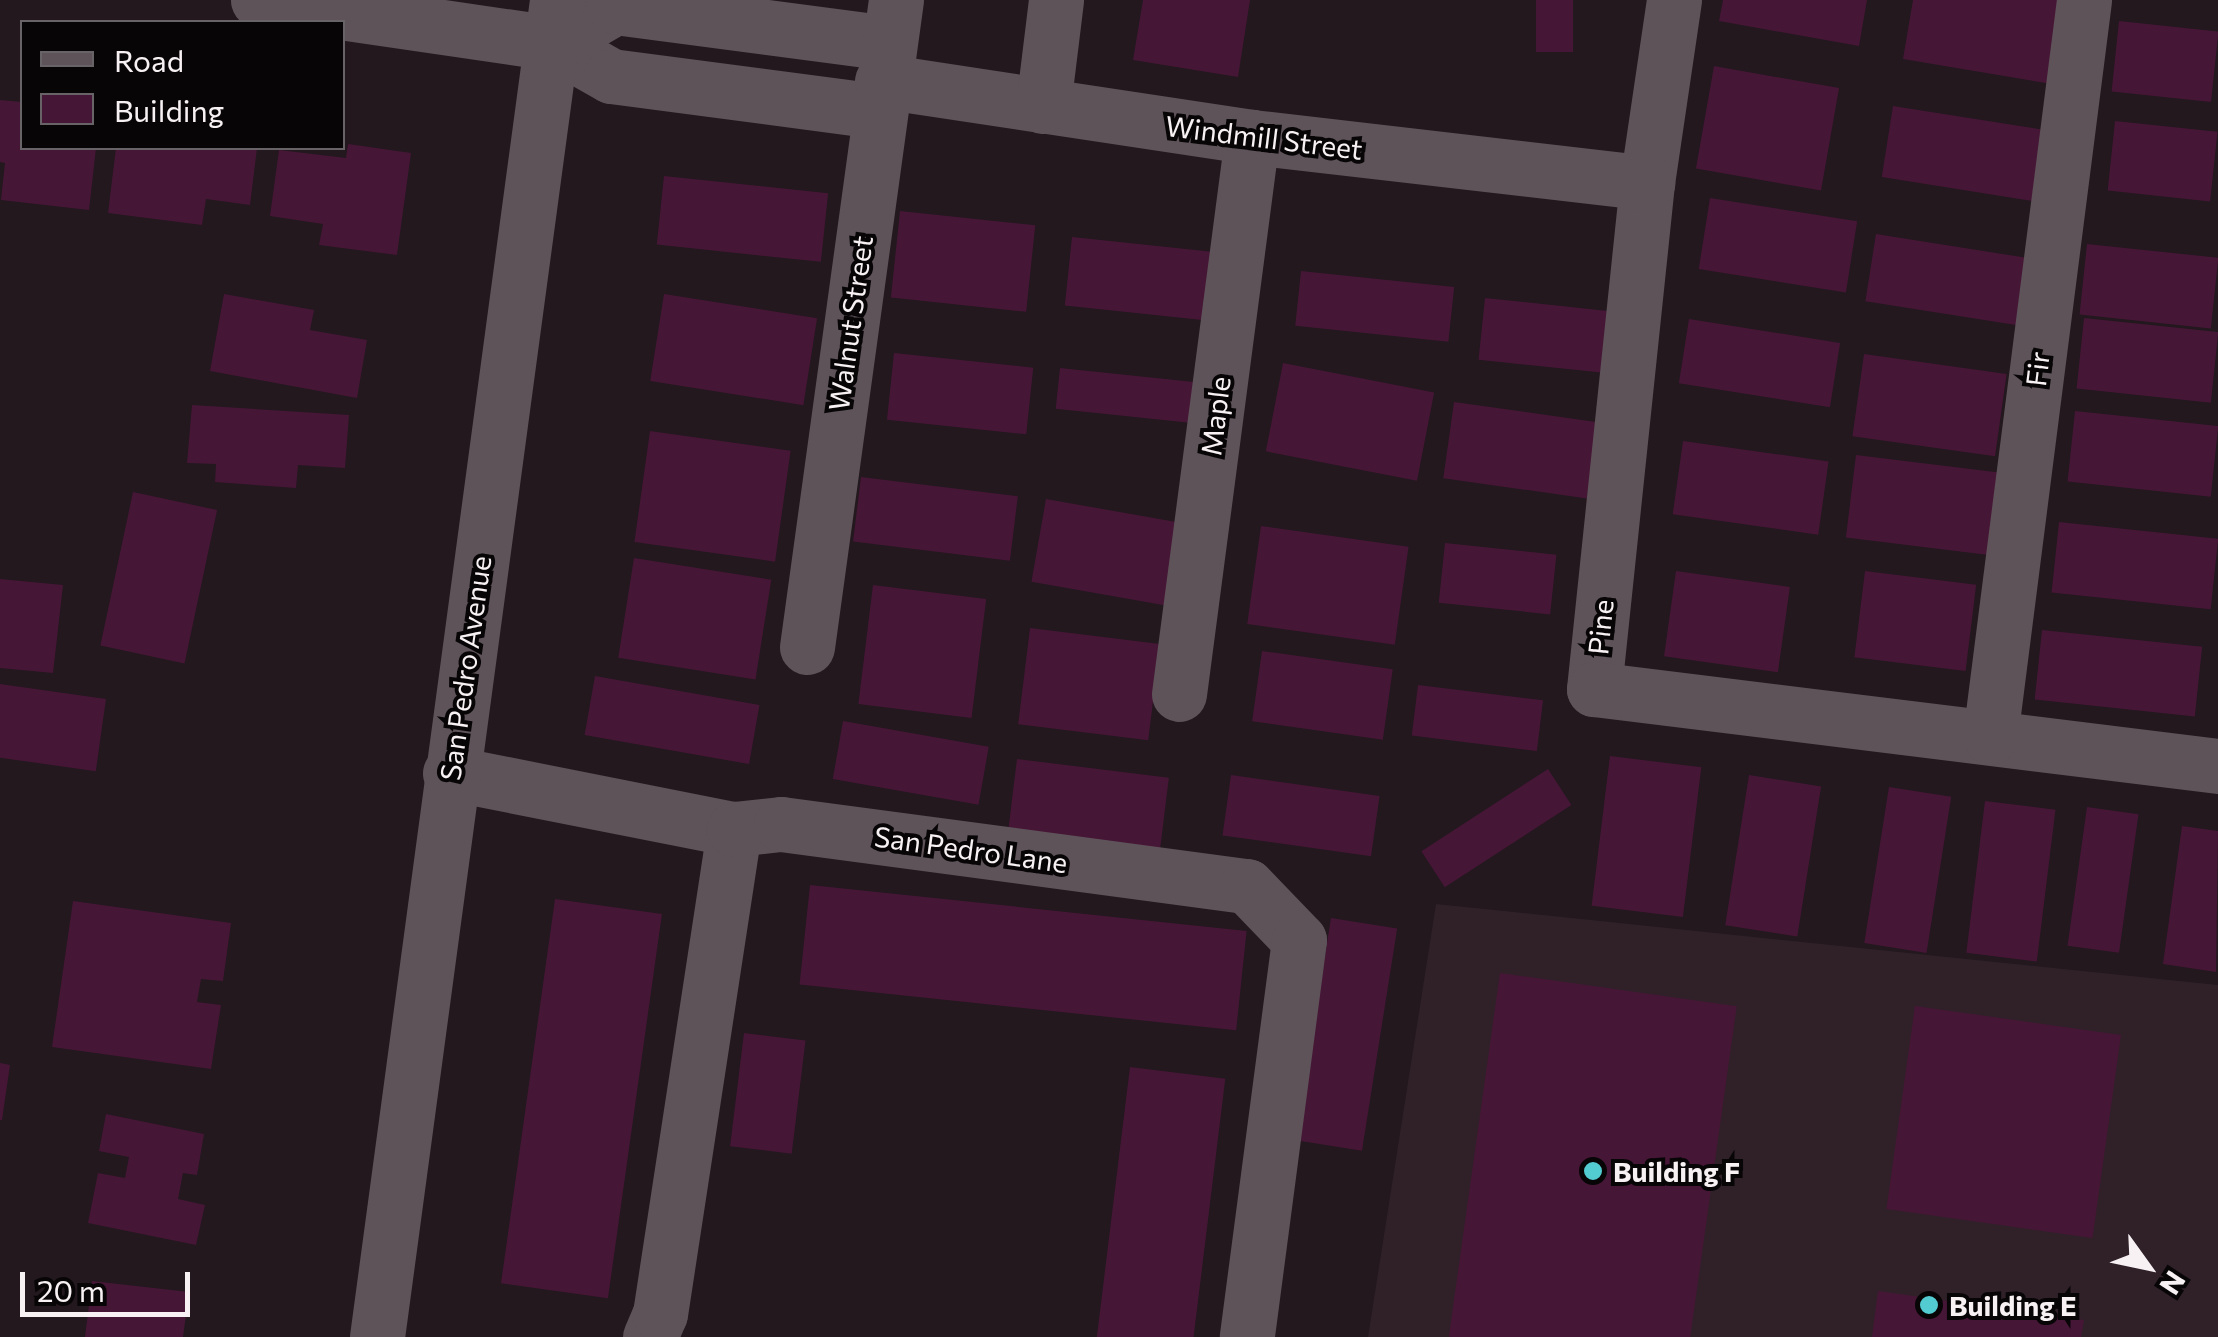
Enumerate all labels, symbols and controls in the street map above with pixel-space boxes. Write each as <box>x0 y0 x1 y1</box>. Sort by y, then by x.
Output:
legend <box>20 20 345 150</box>
text: Road <box>114 41 184 78</box>
text: Building <box>114 91 224 128</box>
street label: Windmill Street <box>1164 108 1364 166</box>
street label: Walnut Street <box>821 233 879 413</box>
street label: Fir <box>2018 350 2056 388</box>
street label: Maple <box>1193 374 1237 458</box>
street label: San Pedro Avenue <box>433 553 497 783</box>
street label: Pine <box>1580 598 1620 656</box>
street label: San Pedro Lane <box>872 819 1070 879</box>
place label: Building F <box>1613 1154 1740 1188</box>
marker: Building F <box>1582 1160 1604 1182</box>
north arrow <box>2098 1217 2198 1317</box>
scale bar <box>25 1252 195 1314</box>
text: N <box>2153 1265 2193 1301</box>
text: 20 m <box>37 1271 105 1308</box>
place label: Building E <box>1949 1288 2077 1322</box>
marker: Building E <box>1918 1294 1940 1316</box>

